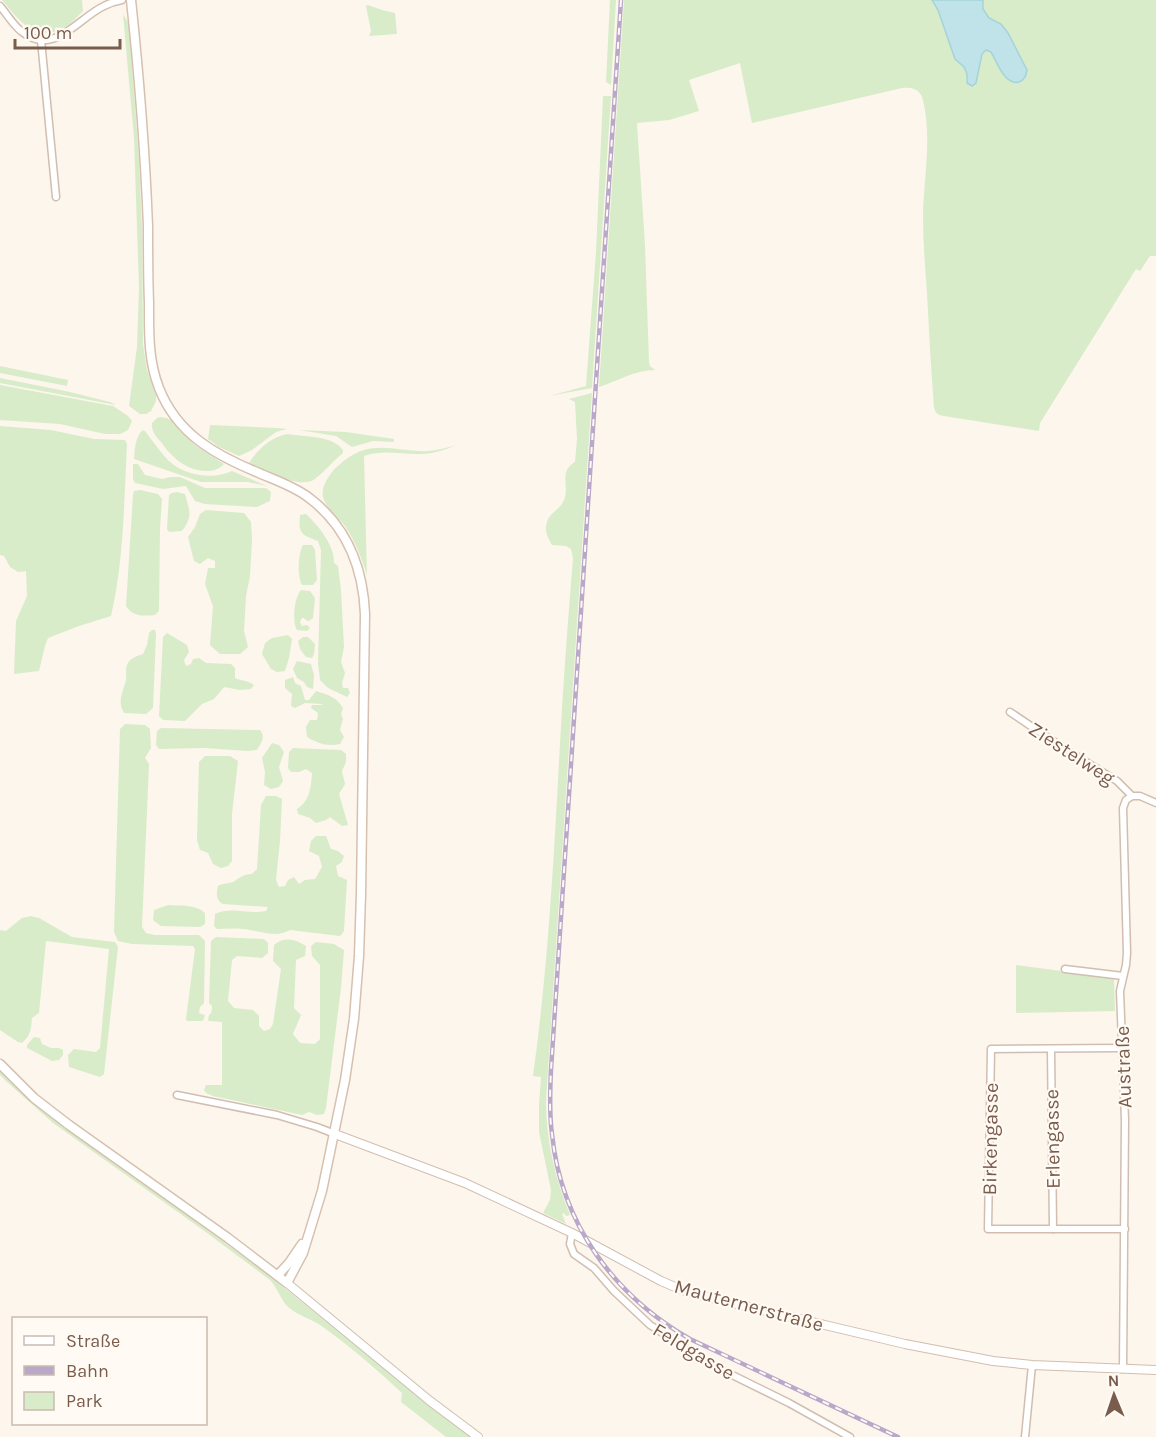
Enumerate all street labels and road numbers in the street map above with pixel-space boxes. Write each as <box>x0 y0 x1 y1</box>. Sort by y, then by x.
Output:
street label: Ziestelweg <box>1024 717 1119 790</box>
street label: Austraße <box>1111 1025 1136 1109</box>
street label: Birkengasse <box>978 1082 1003 1196</box>
street label: Erlengasse <box>1040 1089 1065 1189</box>
street label: Mauternerstraße <box>672 1275 826 1336</box>
street label: Feldgasse <box>649 1318 739 1385</box>

